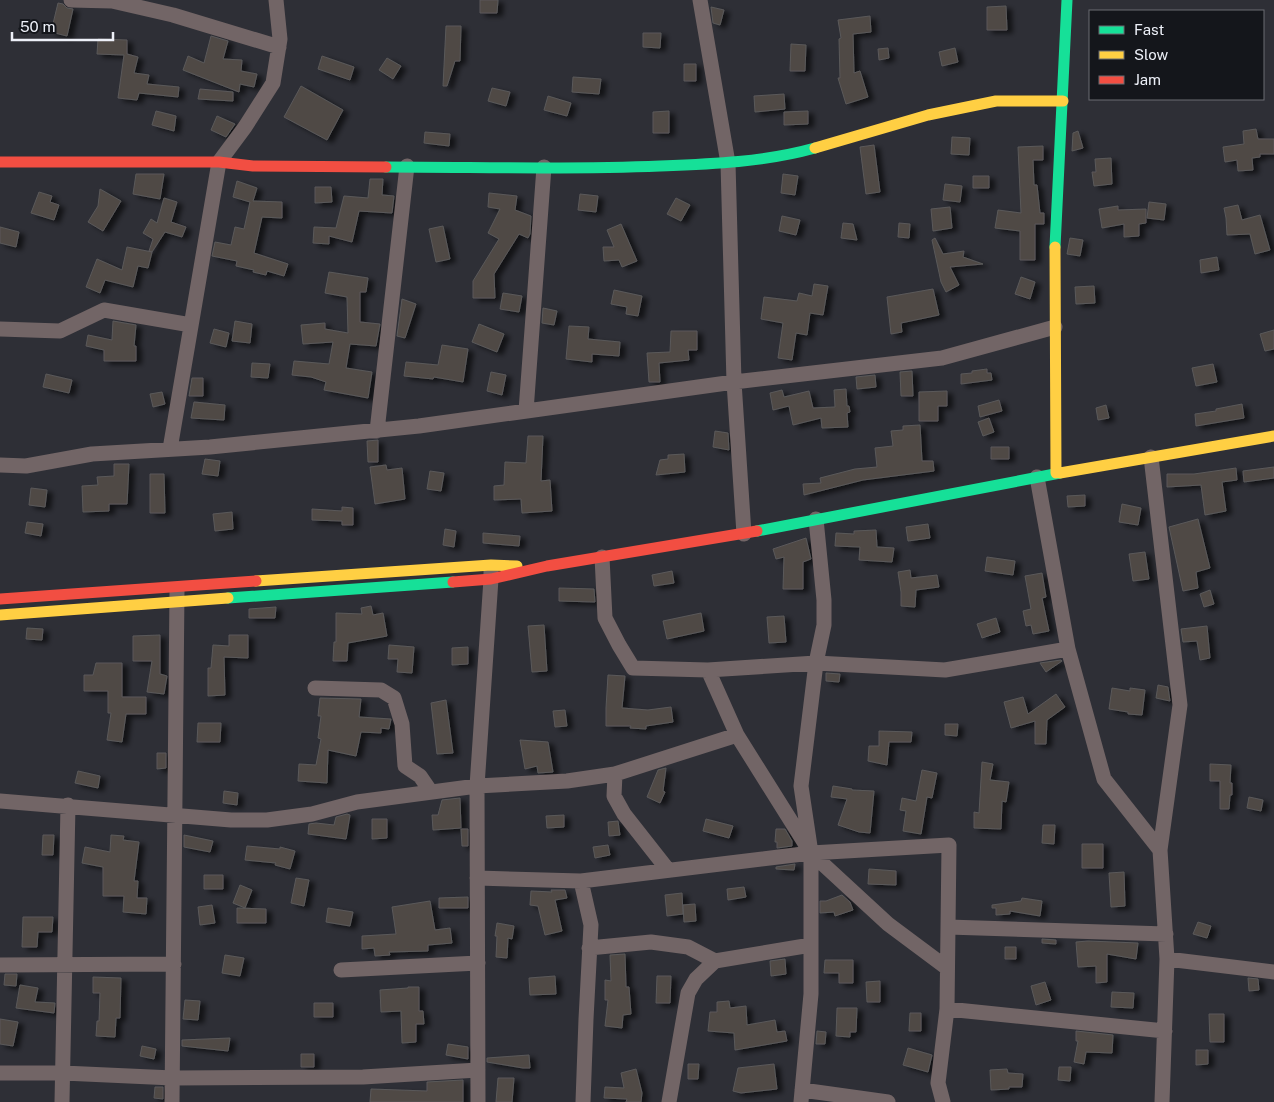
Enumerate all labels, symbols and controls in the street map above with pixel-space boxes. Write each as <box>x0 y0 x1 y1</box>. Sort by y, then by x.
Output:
scale bar <box>12 10 114 42</box>
legend <box>1089 10 1264 100</box>
text: 50 m <box>20 18 55 35</box>
text: Fast <box>1134 21 1164 38</box>
text: Slow <box>1134 46 1169 63</box>
text: Jam <box>1134 71 1161 88</box>

